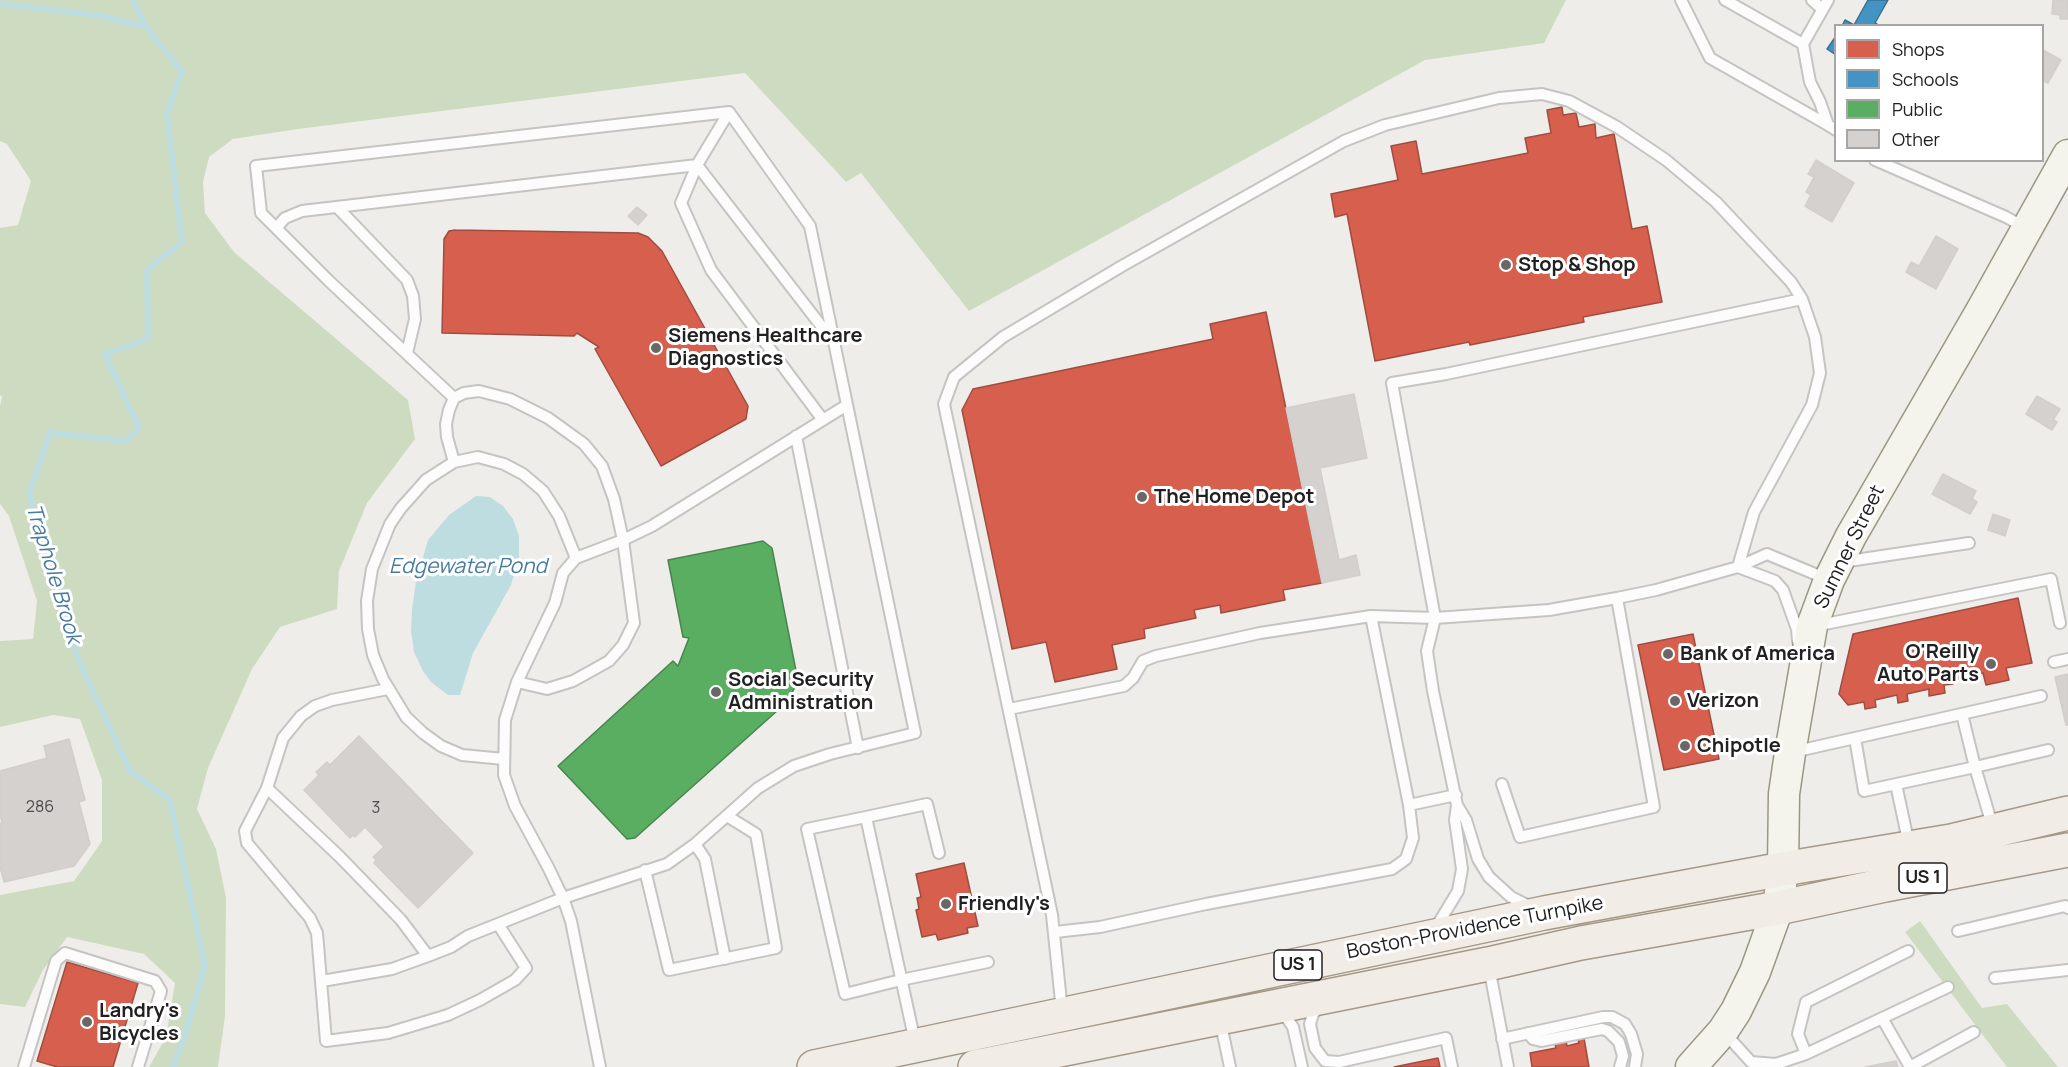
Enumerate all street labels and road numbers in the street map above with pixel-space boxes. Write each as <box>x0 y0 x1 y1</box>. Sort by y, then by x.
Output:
street label: Sumner Street <box>1810 481 1890 613</box>
road number: US 1 <box>1899 863 1947 893</box>
street label: Boston-Providence Turnpike <box>1345 891 1605 965</box>
road number: US 1 <box>1274 950 1322 980</box>

